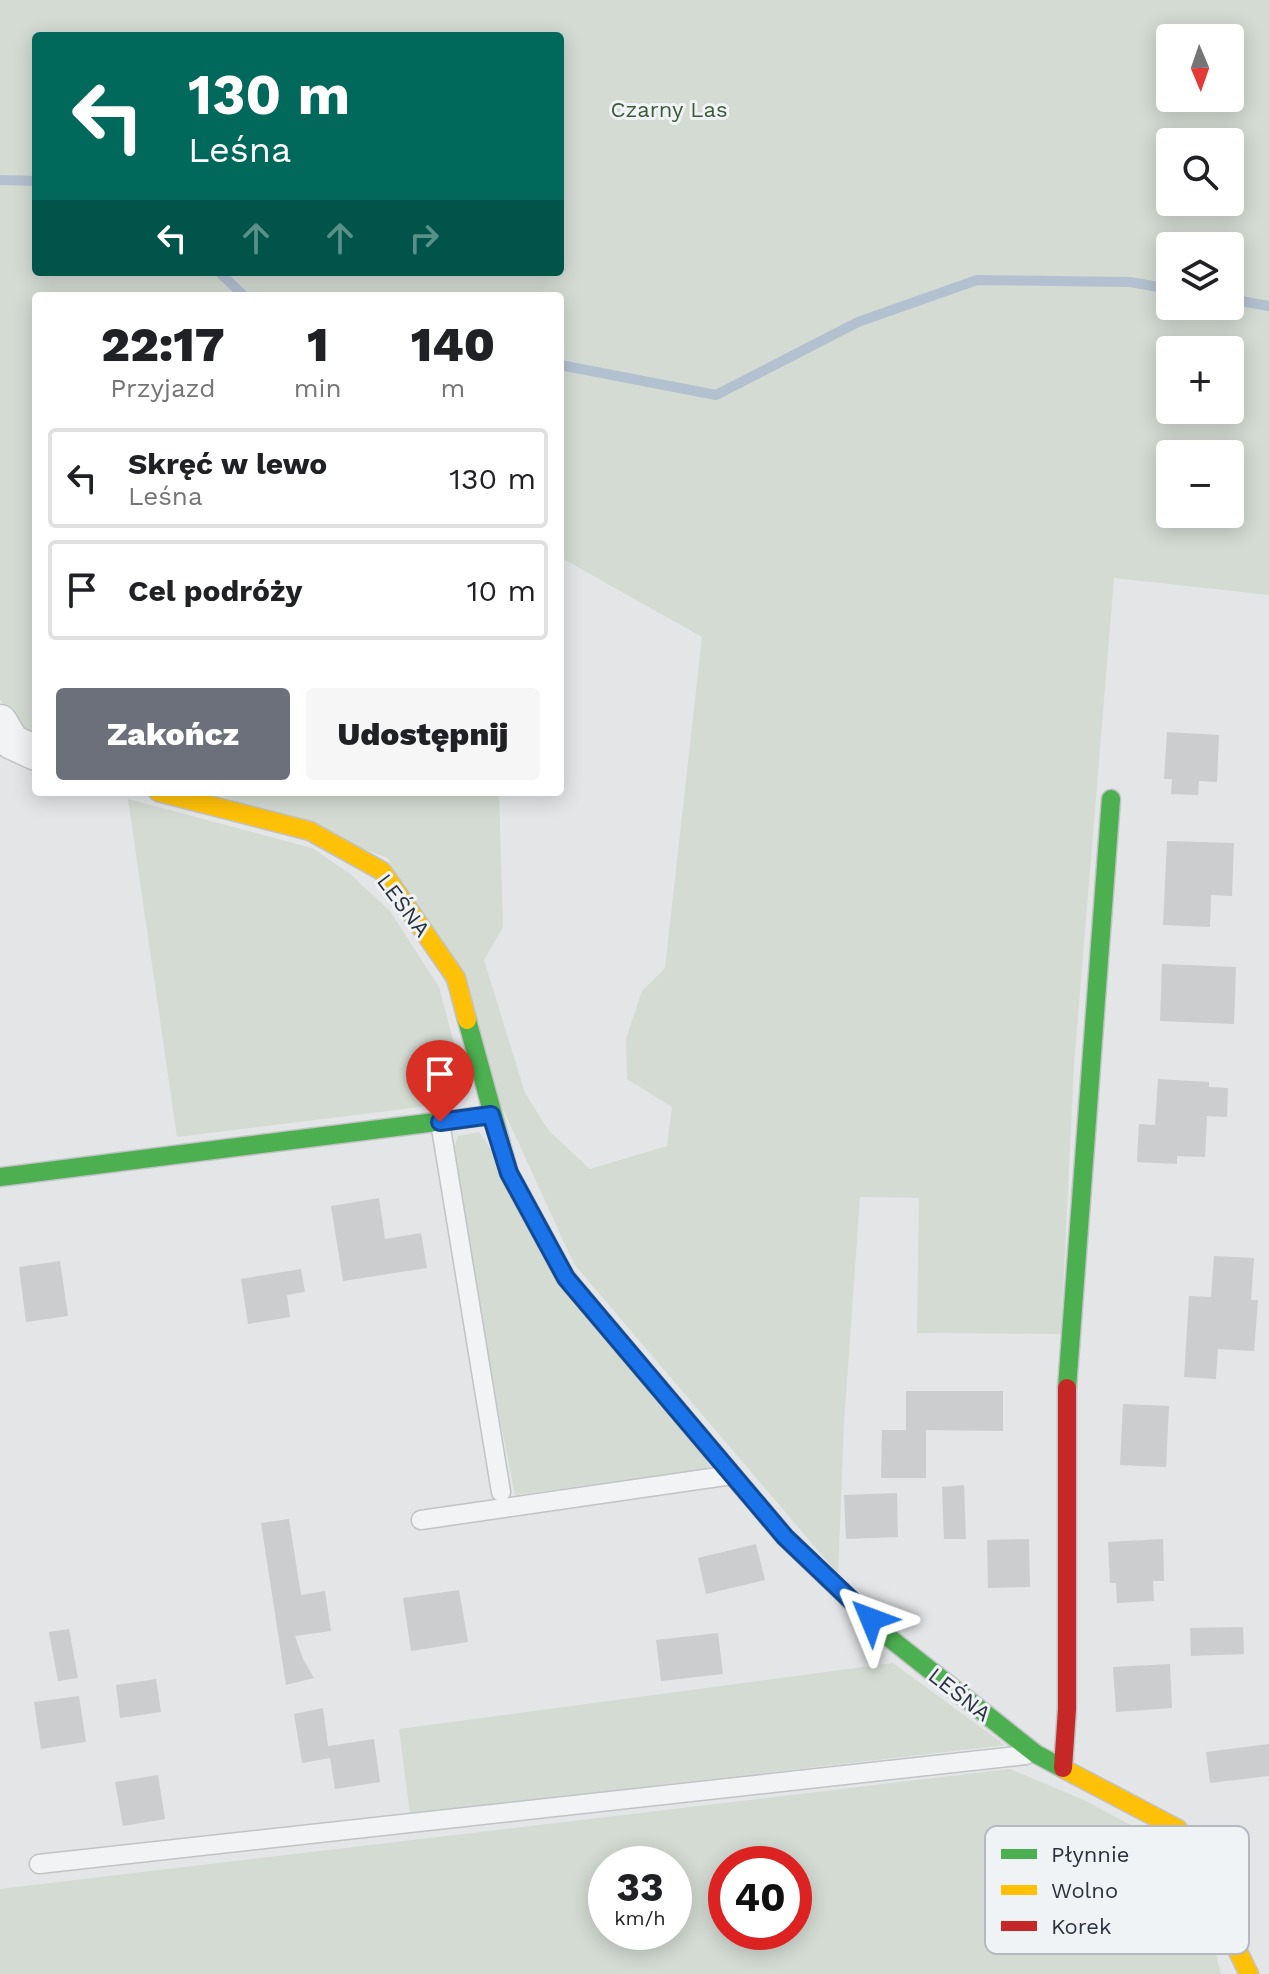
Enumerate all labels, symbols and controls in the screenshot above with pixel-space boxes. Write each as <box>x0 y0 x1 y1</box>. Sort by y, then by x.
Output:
north arrow <box>1156 24 1244 112</box>
map controls <box>1156 24 1244 528</box>
text: 130 m <box>188 62 350 128</box>
icon: left <box>56 64 160 168</box>
park label: Czarny Las <box>610 97 728 122</box>
button: search <box>1156 128 1244 216</box>
text: Leśna <box>188 129 291 171</box>
icon: left <box>150 216 194 260</box>
icon: ahead <box>234 216 278 260</box>
icon: ahead <box>318 216 362 260</box>
icon: right <box>402 216 446 260</box>
button: layers <box>1156 232 1244 320</box>
text: 22:17 <box>101 316 225 373</box>
text: 1 <box>307 316 328 373</box>
text: 140 <box>411 316 495 373</box>
button: + <box>1156 336 1244 424</box>
text: Przyjazd <box>110 373 216 403</box>
text: min <box>294 373 342 403</box>
text: m <box>440 373 465 403</box>
button: − <box>1156 440 1244 528</box>
text: Skręć w lewo <box>128 446 327 481</box>
icon: left <box>60 456 104 500</box>
text: 130 m <box>449 461 536 496</box>
text: Leśna <box>128 481 203 511</box>
icon: arrive <box>60 568 104 612</box>
text: Cel podróży <box>128 573 302 608</box>
text: 10 m <box>467 573 536 608</box>
button: Zakończ <box>56 688 290 780</box>
button: Udostępnij <box>306 688 540 780</box>
street label: LEŚNA <box>372 869 435 942</box>
pin <box>406 1040 474 1122</box>
icon: arrive <box>418 1052 462 1096</box>
position arrow <box>829 1577 913 1661</box>
street label: LEŚNA <box>924 1662 996 1726</box>
legend <box>985 1826 1249 1954</box>
text: Płynnie <box>1051 1842 1130 1867</box>
speed limit sign: 40 <box>708 1846 812 1950</box>
text: 33 <box>616 1864 664 1911</box>
text: Wolno <box>1051 1878 1118 1903</box>
text: km/h <box>614 1906 666 1930</box>
text: Korek <box>1051 1914 1112 1939</box>

